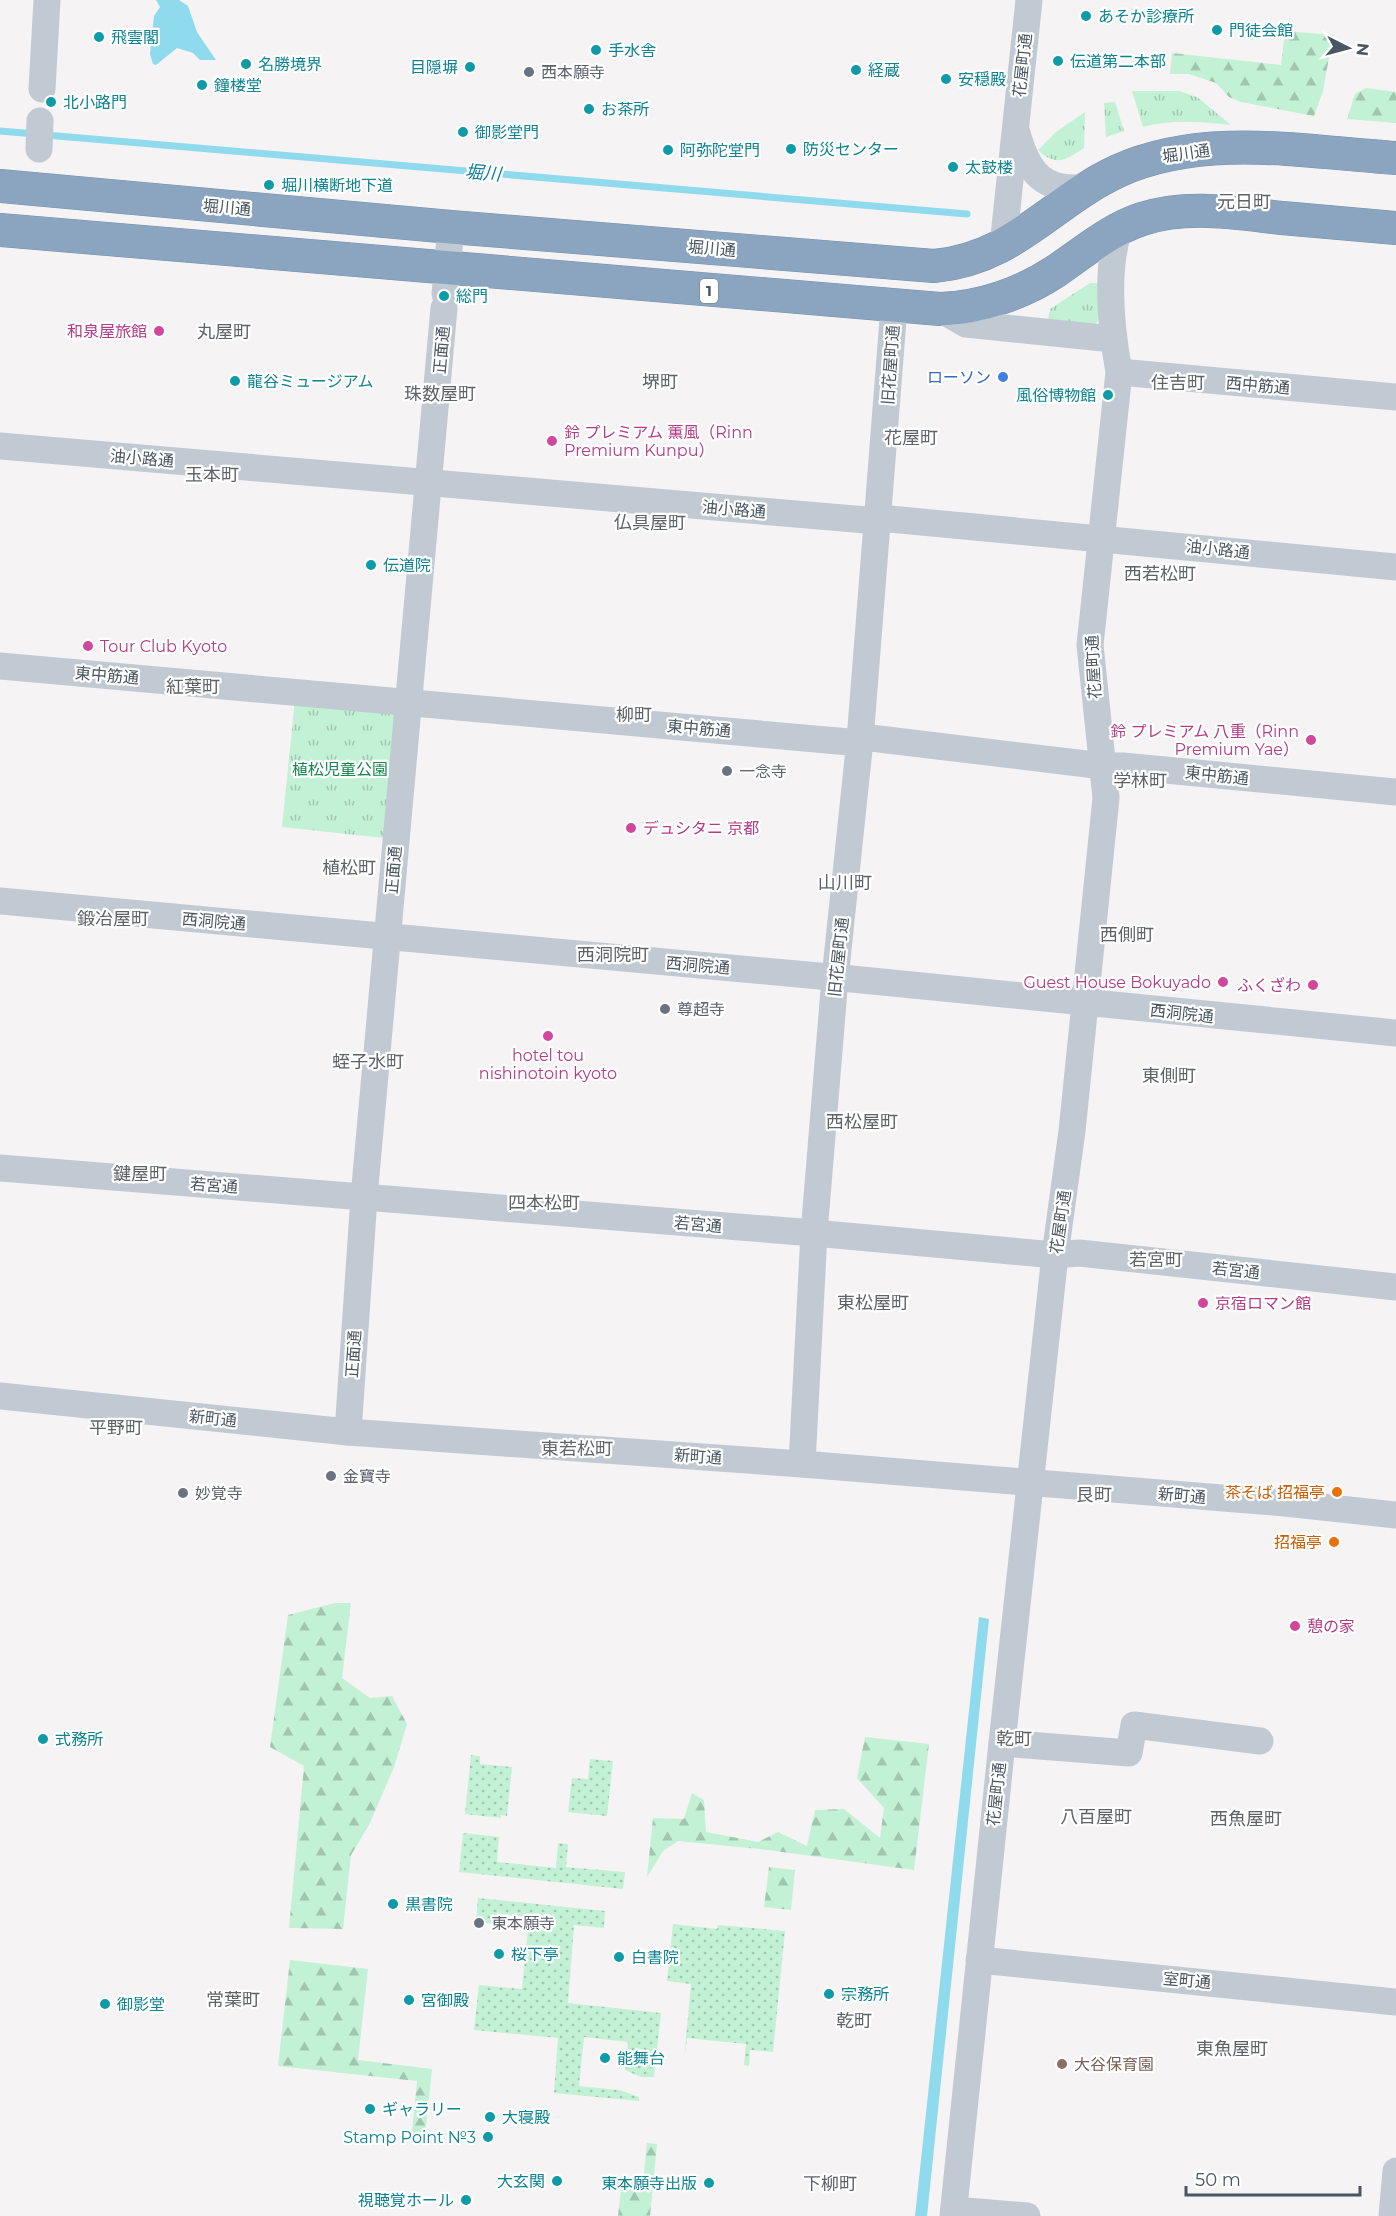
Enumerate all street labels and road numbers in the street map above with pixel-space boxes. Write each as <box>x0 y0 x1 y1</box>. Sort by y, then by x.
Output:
street label: 花屋町通 <box>1010 32 1035 98</box>
street label: 堀川通 <box>1161 141 1211 166</box>
street label: 堀川通 <box>202 196 252 219</box>
street label: 堀川通 <box>687 237 737 260</box>
road number: 1 <box>700 279 718 303</box>
street label: 旧花屋町通 <box>878 324 903 406</box>
street label: 正面通 <box>430 325 453 375</box>
street label: 西中筋通 <box>1225 373 1291 398</box>
street label: 油小路通 <box>109 446 175 471</box>
street label: 油小路通 <box>701 497 767 522</box>
street label: 油小路通 <box>1185 537 1251 562</box>
street label: 花屋町通 <box>1082 635 1105 699</box>
street label: 東中筋通 <box>74 663 140 688</box>
street label: 東中筋通 <box>666 716 732 741</box>
street label: 東中筋通 <box>1184 763 1250 788</box>
street label: 正面通 <box>382 845 405 895</box>
street label: 西洞院通 <box>181 909 247 934</box>
street label: 旧花屋町通 <box>825 916 852 998</box>
street label: 西洞院通 <box>665 953 731 978</box>
street label: 西洞院通 <box>1149 1001 1215 1026</box>
street label: 若宮通 <box>189 1174 239 1197</box>
street label: 花屋町通 <box>1047 1189 1074 1255</box>
street label: 若宮通 <box>673 1213 723 1236</box>
street label: 若宮通 <box>1211 1259 1261 1282</box>
street label: 正面通 <box>342 1329 365 1379</box>
street label: 新町通 <box>188 1407 238 1430</box>
street label: 新町通 <box>673 1445 723 1468</box>
street label: 新町通 <box>1157 1484 1207 1507</box>
street label: 花屋町通 <box>984 1761 1009 1827</box>
street label: 室町通 <box>1162 1969 1212 1992</box>

